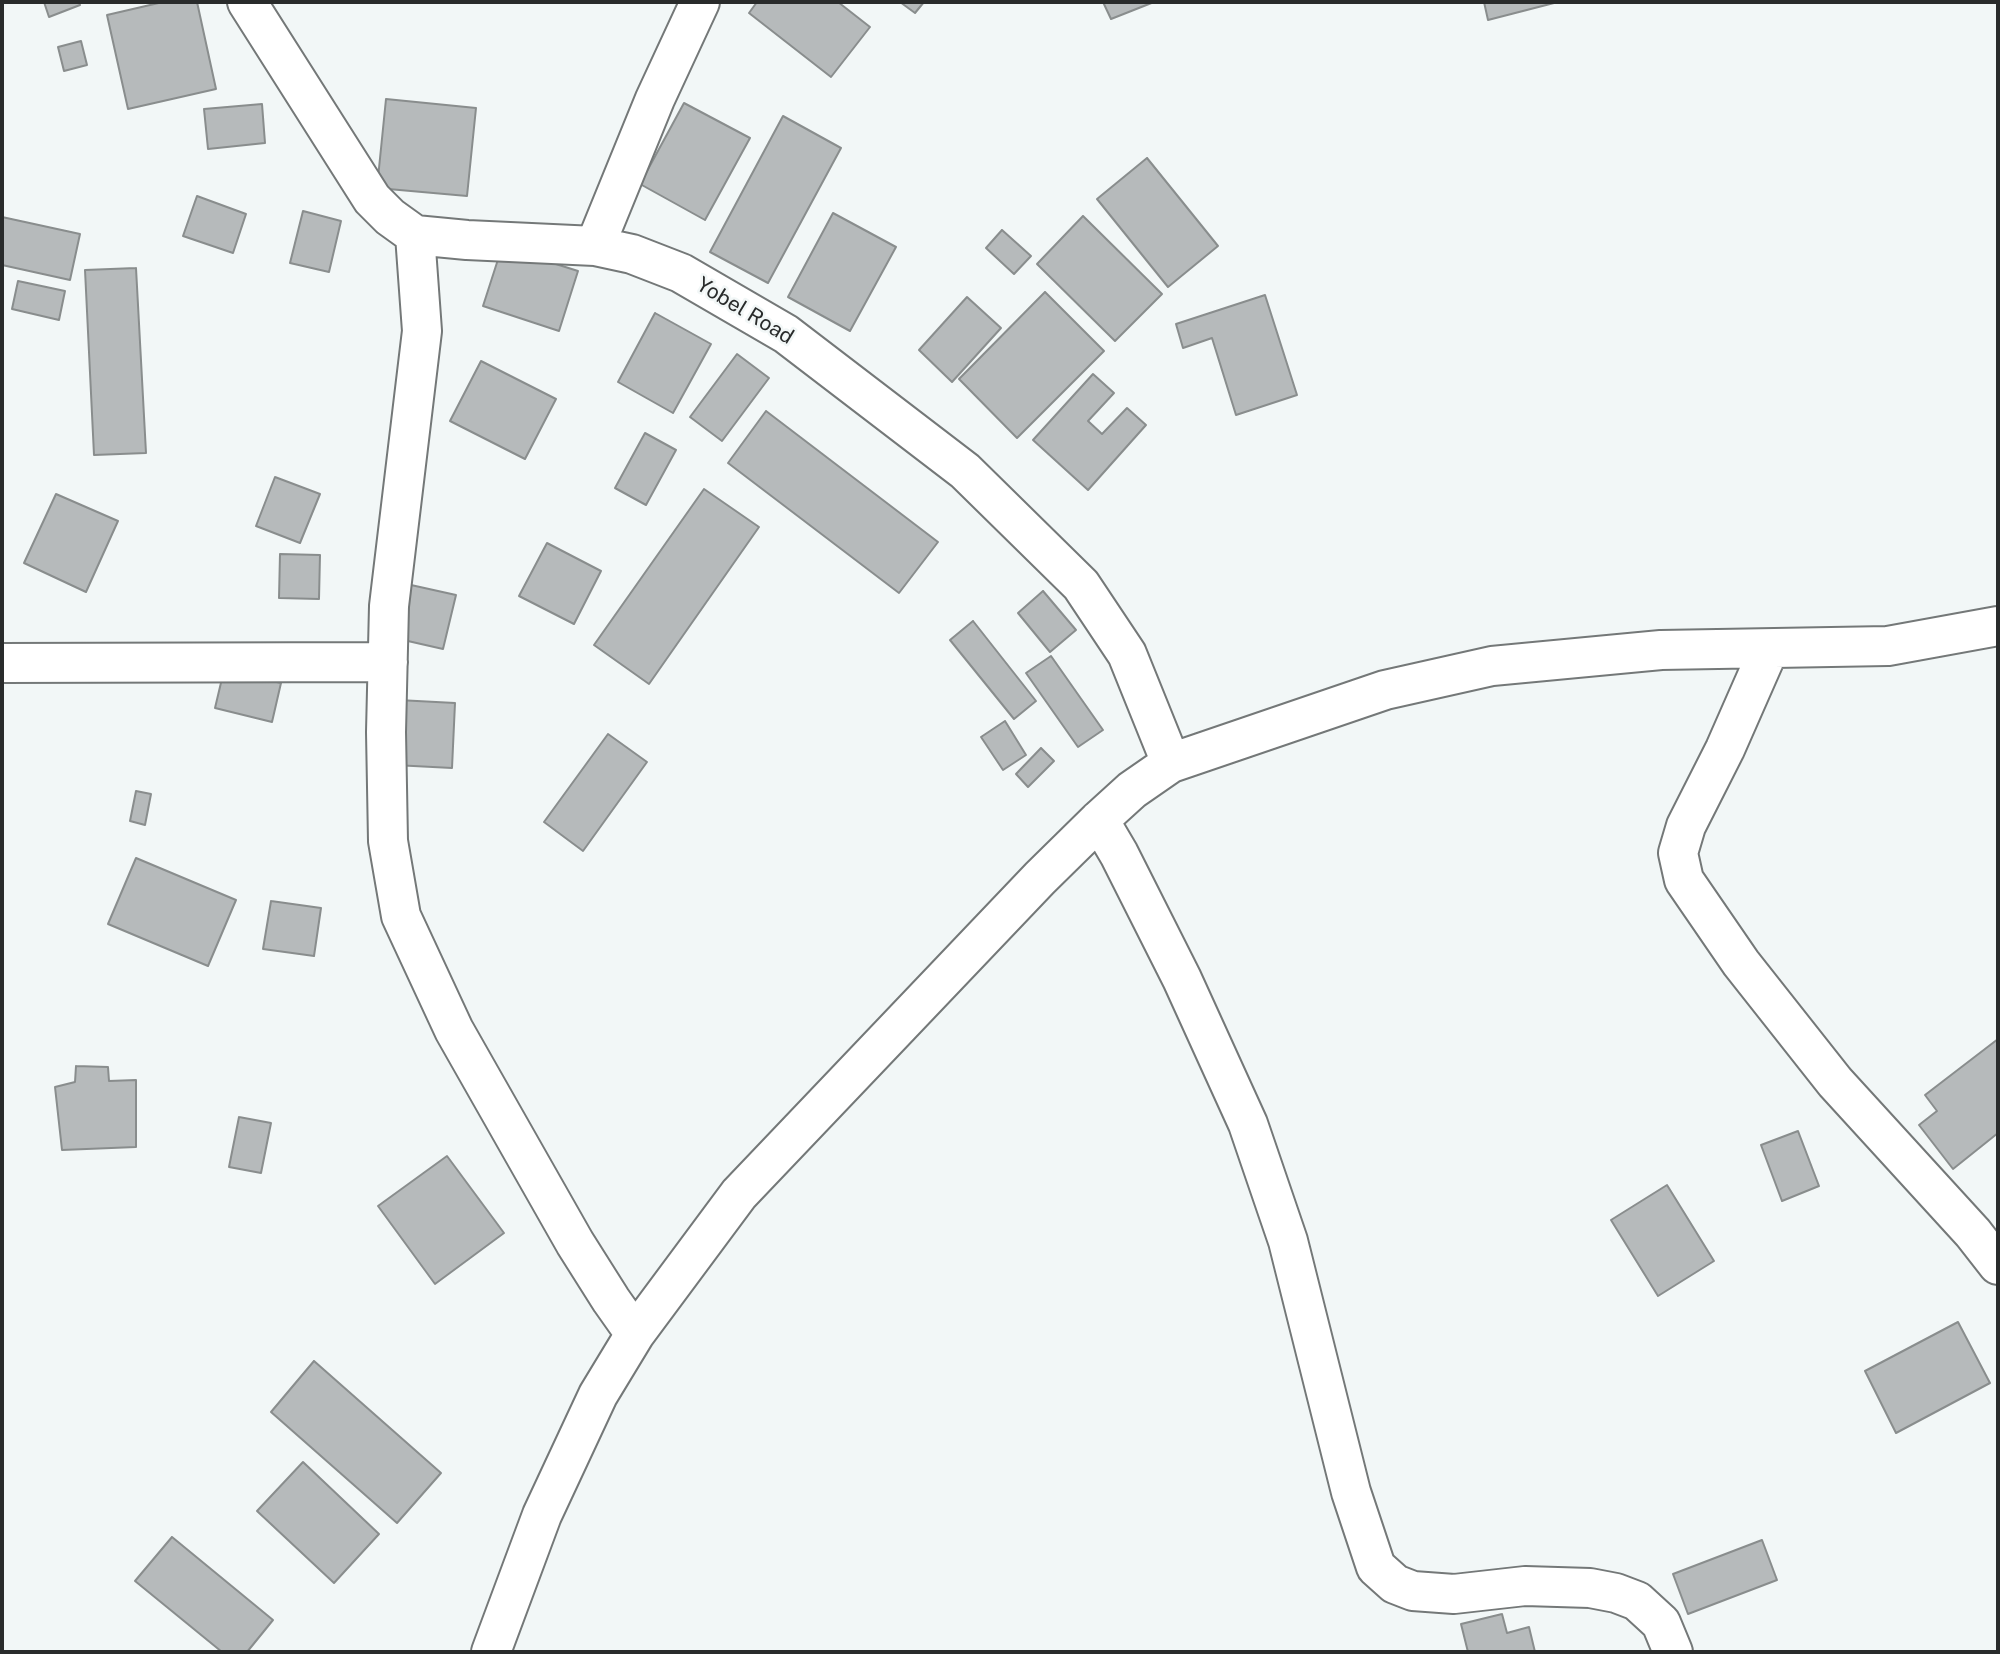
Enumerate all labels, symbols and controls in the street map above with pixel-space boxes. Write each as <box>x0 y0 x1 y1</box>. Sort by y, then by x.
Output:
street label: Yobel Road <box>692 272 798 350</box>

